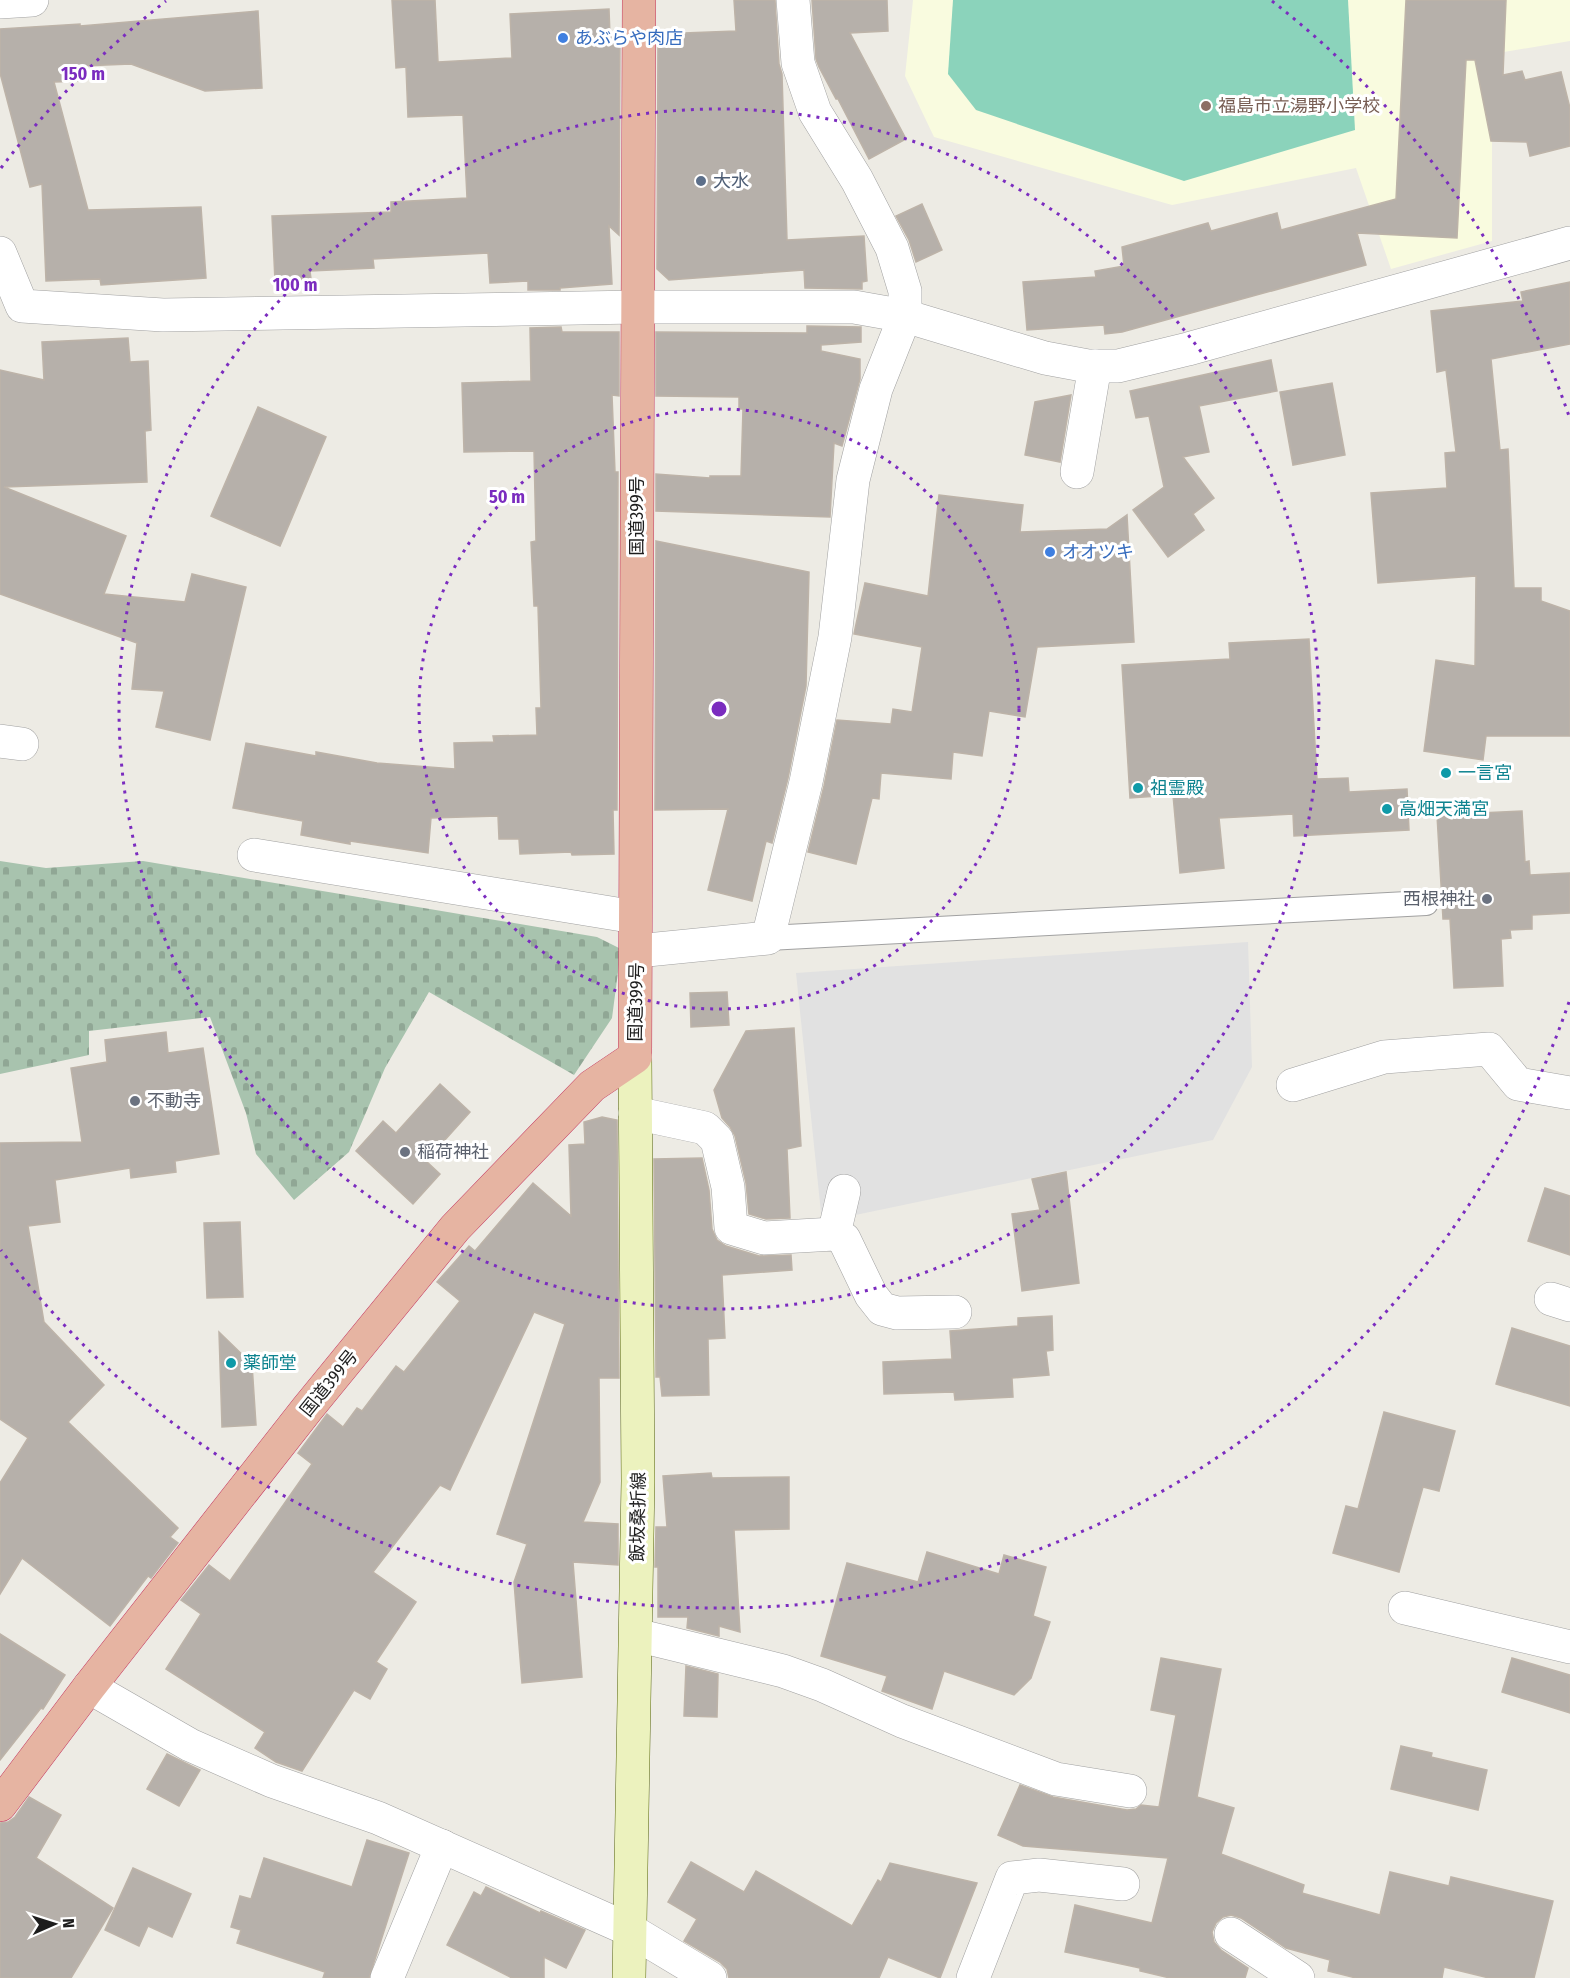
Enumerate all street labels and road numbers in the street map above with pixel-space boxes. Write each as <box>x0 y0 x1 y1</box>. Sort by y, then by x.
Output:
street label: 国道399号 <box>626 476 648 556</box>
street label: 国道399号 <box>624 962 648 1042</box>
street label: 国道399号 <box>295 1345 363 1421</box>
street label: 飯坂桑折線 <box>626 1472 650 1562</box>

